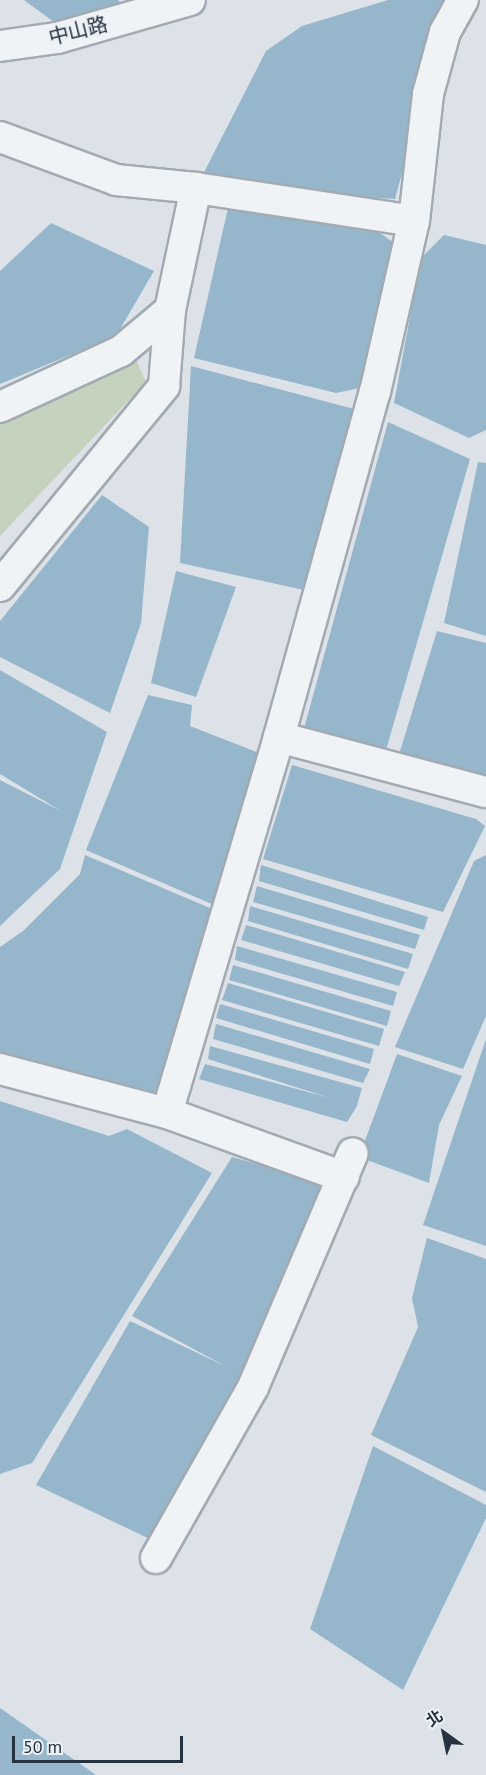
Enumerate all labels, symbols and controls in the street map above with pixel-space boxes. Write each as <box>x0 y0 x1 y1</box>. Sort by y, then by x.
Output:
street label: 中山路 <box>46 12 110 50</box>
north arrow <box>414 1703 474 1763</box>
text: 北 <box>422 1705 446 1731</box>
scale bar <box>15 1724 186 1762</box>
text: 50 m <box>23 1735 62 1758</box>

